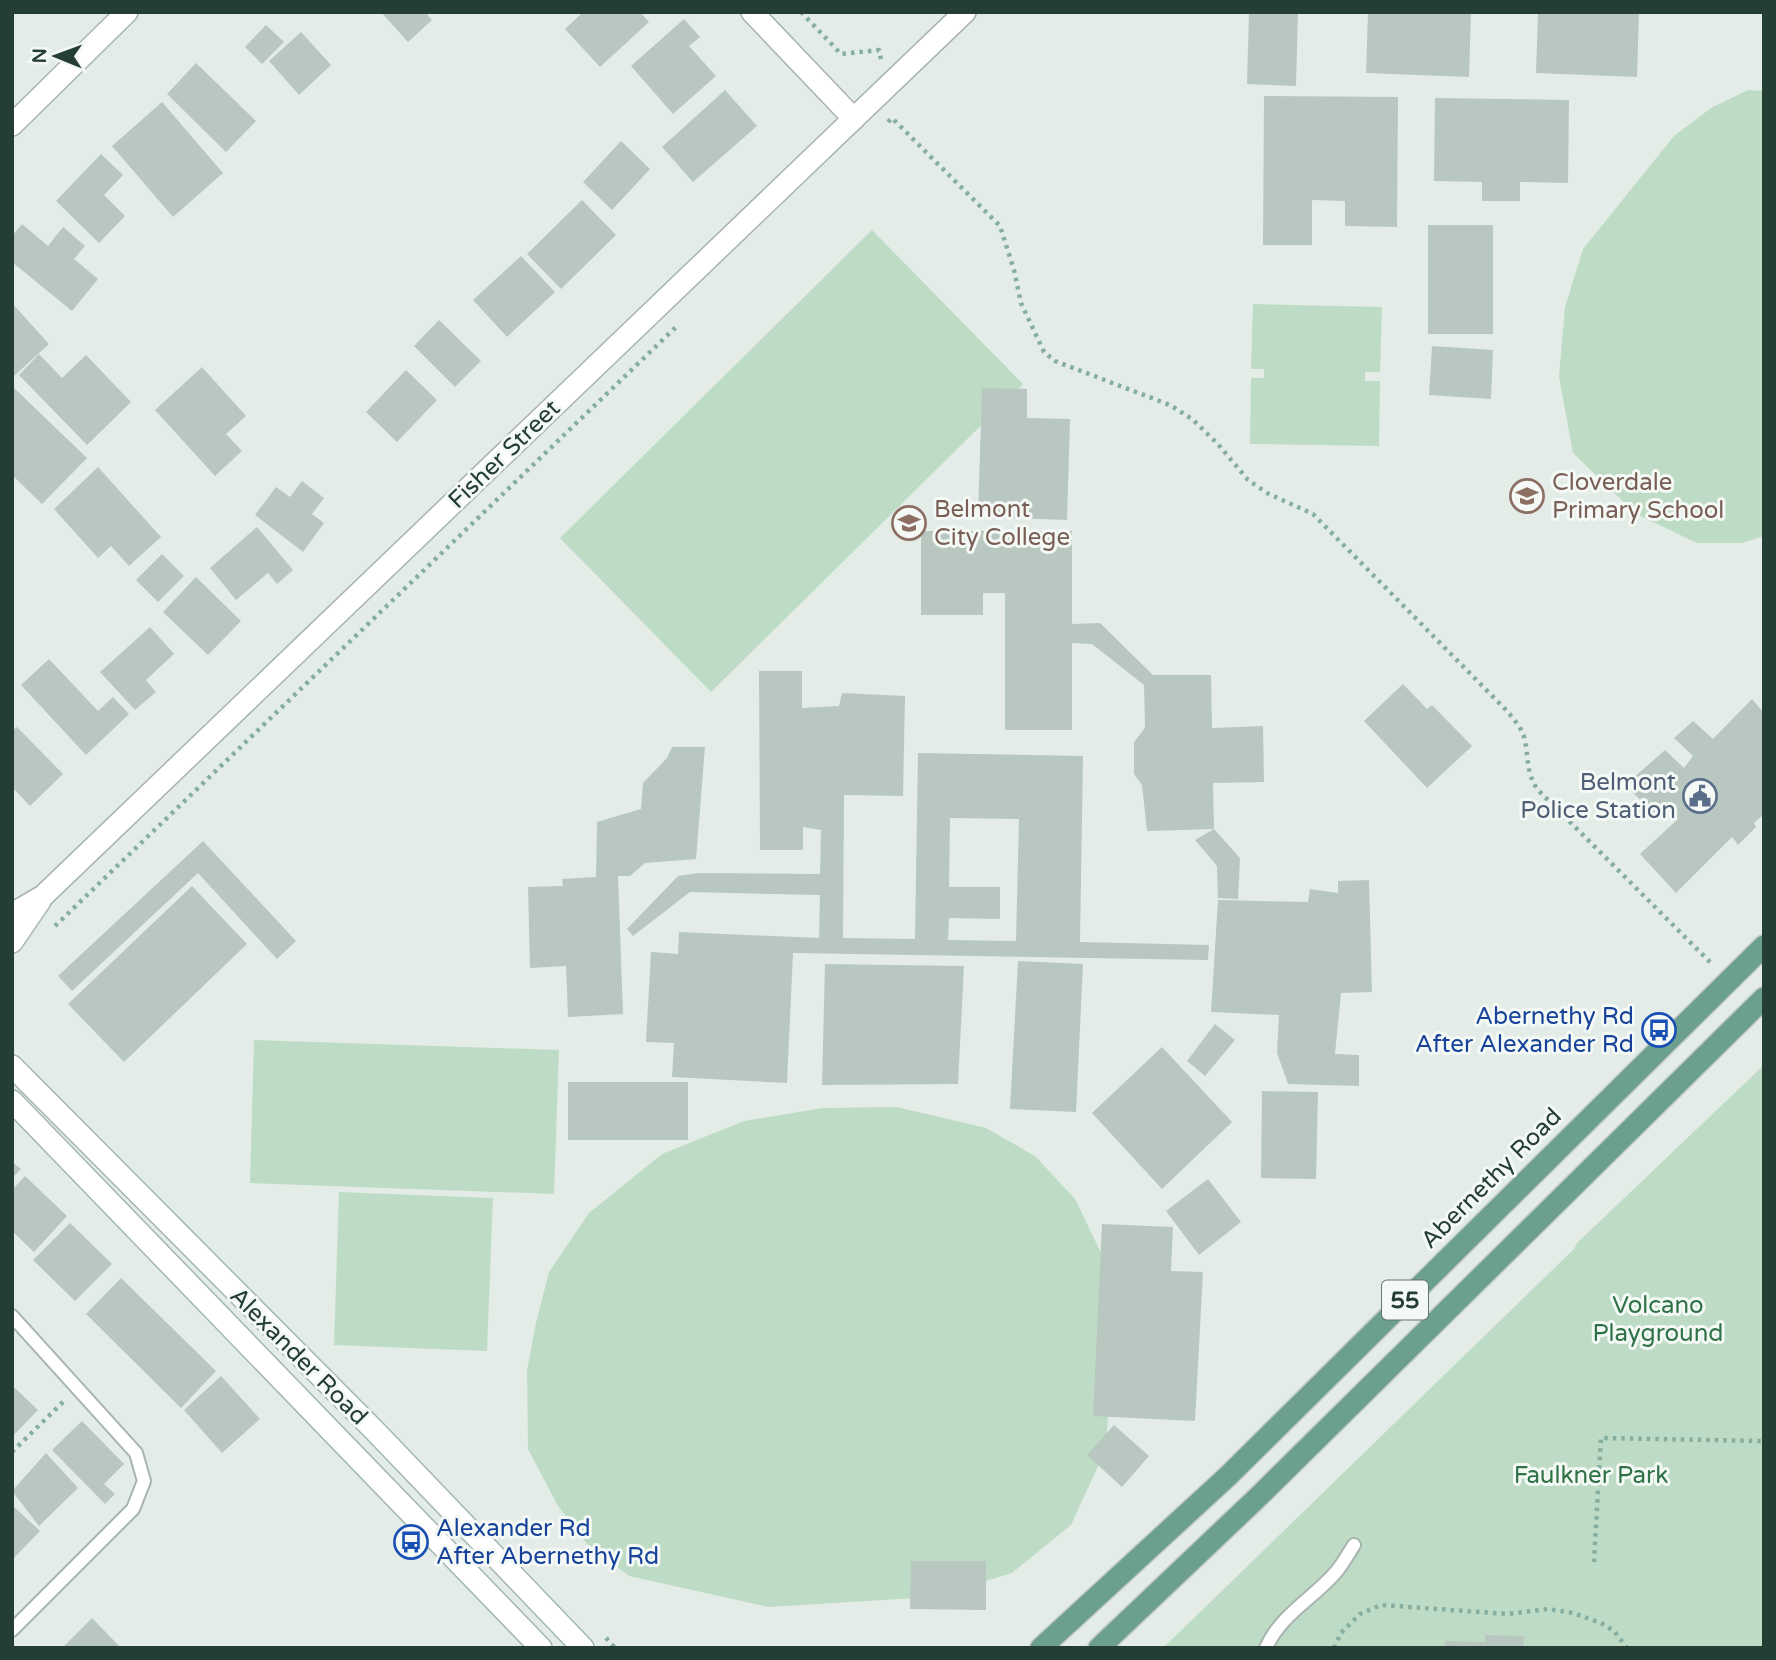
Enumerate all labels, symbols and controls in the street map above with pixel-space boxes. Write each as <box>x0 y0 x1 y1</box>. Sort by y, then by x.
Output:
north arrow <box>21 21 91 91</box>
text: N <box>29 48 51 64</box>
street label: Fisher Street <box>442 394 566 515</box>
place label: Cloverdale Primary School <box>1552 468 1724 525</box>
school or university icon: Cloverdale Primary School <box>1508 477 1546 515</box>
place label: Belmont City College <box>934 495 1070 552</box>
school or university icon: Belmont City College <box>890 504 928 542</box>
place label: Belmont Police Station <box>1520 768 1676 825</box>
public building icon: Belmont Police Station <box>1681 777 1719 815</box>
place label: Abernethy Rd After Alexander Rd <box>1415 1002 1634 1059</box>
bus stop icon: Abernethy Rd After Alexander Rd <box>1640 1011 1678 1049</box>
street label: Abernethy Road <box>1415 1102 1568 1255</box>
road number: 55 <box>1382 1280 1428 1320</box>
street label: Alexander Road <box>224 1281 374 1431</box>
park label: Volcano Playground <box>1593 1291 1723 1348</box>
park label: Faulkner Park <box>1514 1461 1668 1490</box>
place label: Alexander Rd After Abernethy Rd <box>436 1514 659 1571</box>
bus stop icon: Alexander Rd After Abernethy Rd <box>392 1523 430 1561</box>

